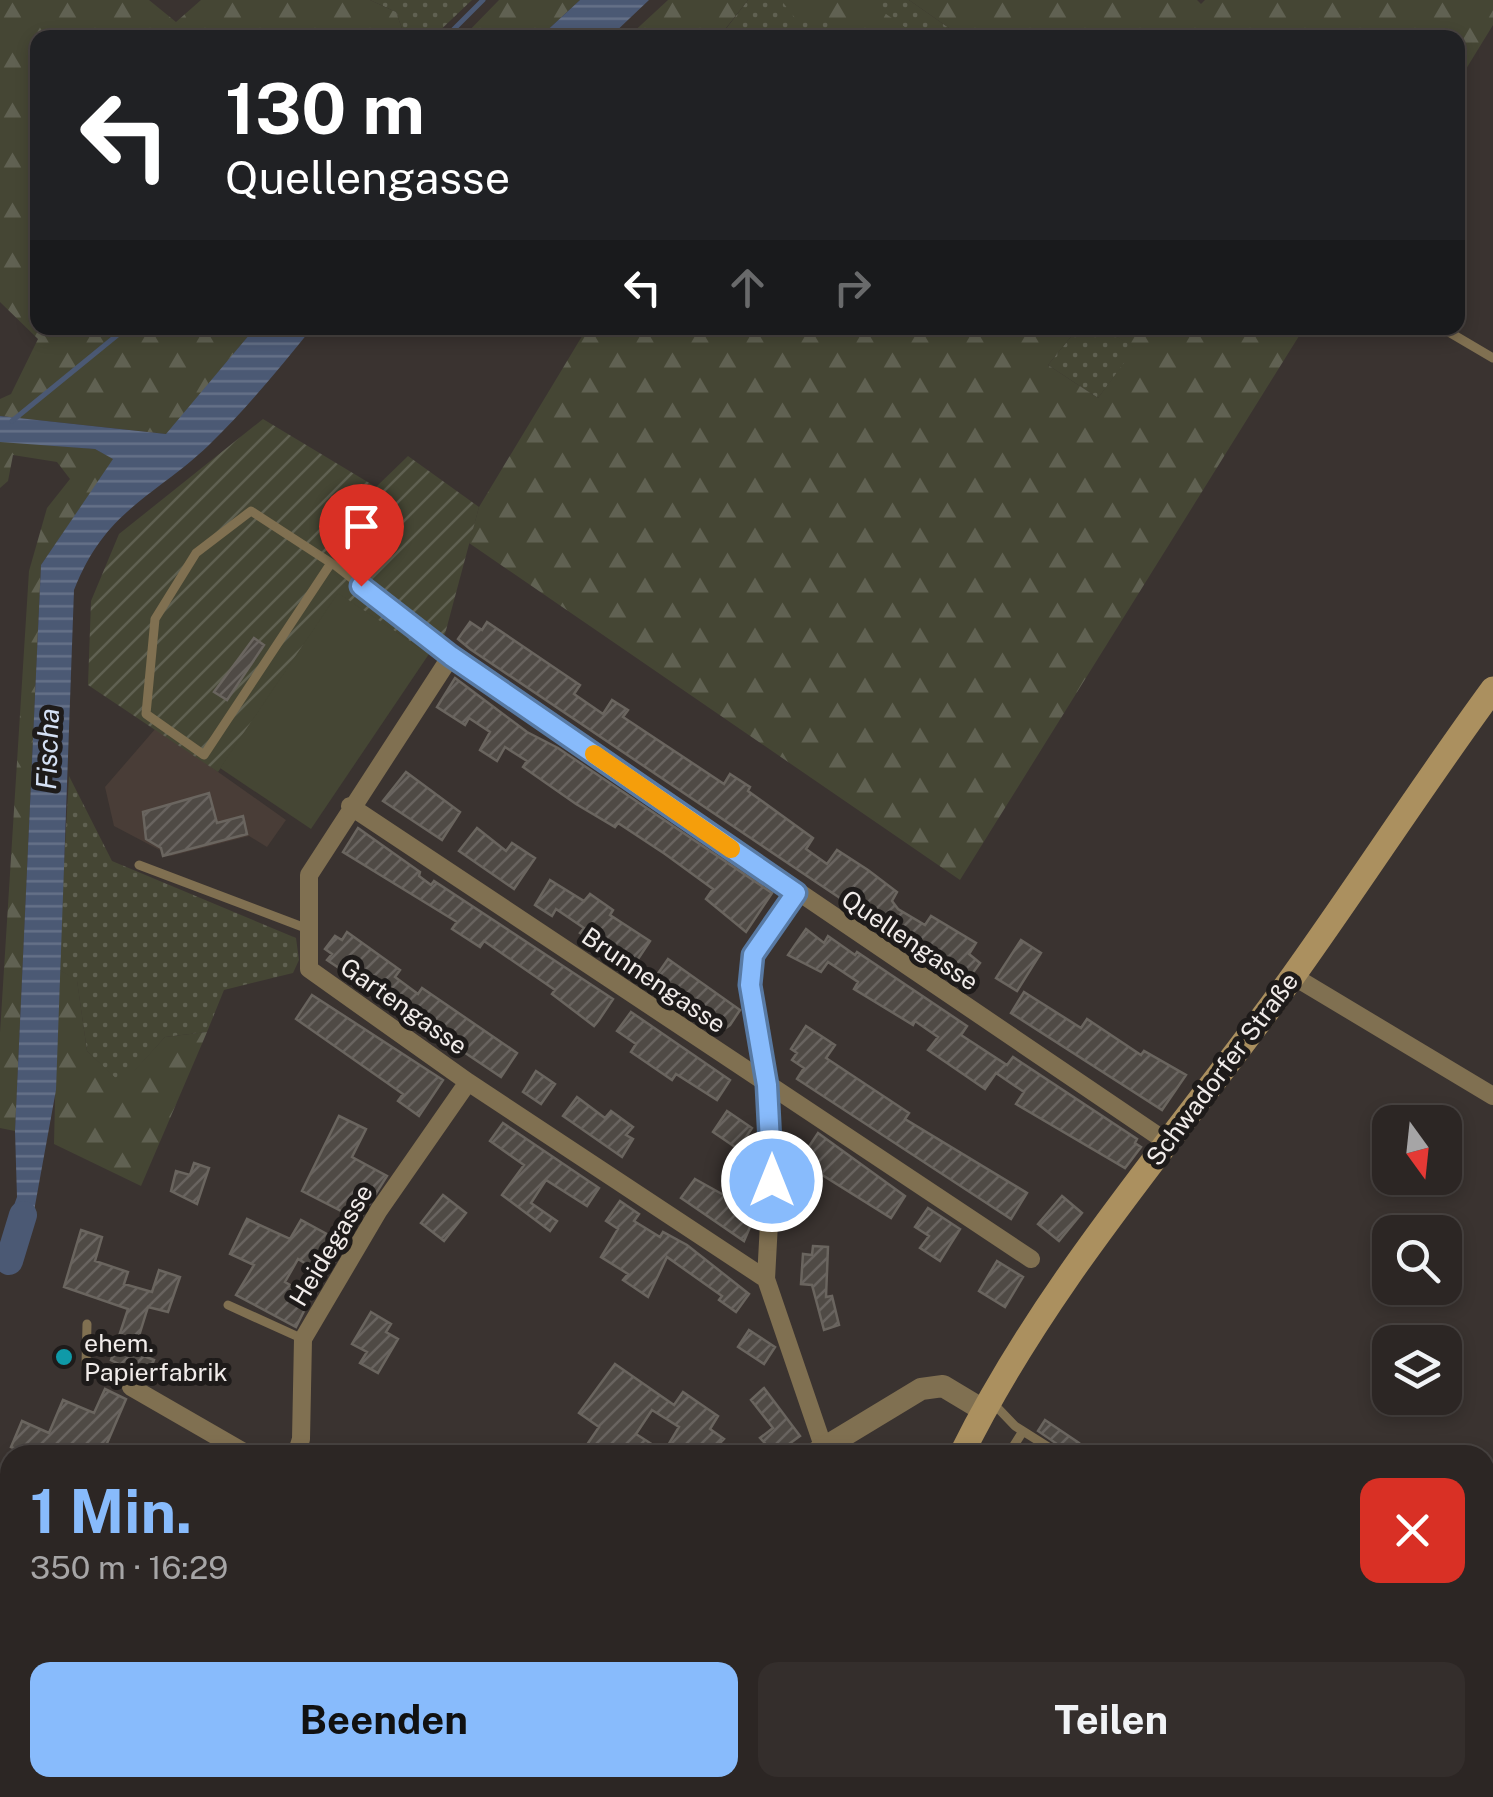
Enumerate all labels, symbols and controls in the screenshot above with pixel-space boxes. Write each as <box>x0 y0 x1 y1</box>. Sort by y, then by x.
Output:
text: 130 m <box>225 67 425 150</box>
icon: left <box>60 70 190 200</box>
text: Quellengasse <box>225 151 510 204</box>
icon: left <box>615 260 670 315</box>
icon: ahead <box>720 260 775 315</box>
icon: right <box>825 260 880 315</box>
pin <box>319 484 404 587</box>
icon: arrive <box>334 499 389 554</box>
water label: Fischa <box>29 708 65 790</box>
street label: Quellengasse <box>836 883 984 997</box>
street label: Brunnengasse <box>576 921 732 1039</box>
street label: Gartengasse <box>335 951 473 1061</box>
street label: Schwadorfer Straße <box>1140 967 1304 1171</box>
north arrow <box>1372 1105 1462 1195</box>
map controls <box>1372 1105 1462 1415</box>
position arrow <box>720 1129 824 1233</box>
street label: Heidegasse <box>283 1179 379 1311</box>
button: search <box>1372 1215 1462 1305</box>
button: layers <box>1372 1325 1462 1415</box>
place label: ehem. Papierfabrik <box>84 1328 228 1387</box>
marker: ehem. Papierfabrik <box>53 1346 75 1368</box>
text: 1 Min. <box>30 1476 192 1547</box>
button: close <box>1360 1478 1465 1583</box>
text: 350 m · 16:29 <box>30 1549 228 1586</box>
button: Beenden <box>30 1662 738 1777</box>
button: Teilen <box>758 1662 1465 1777</box>

